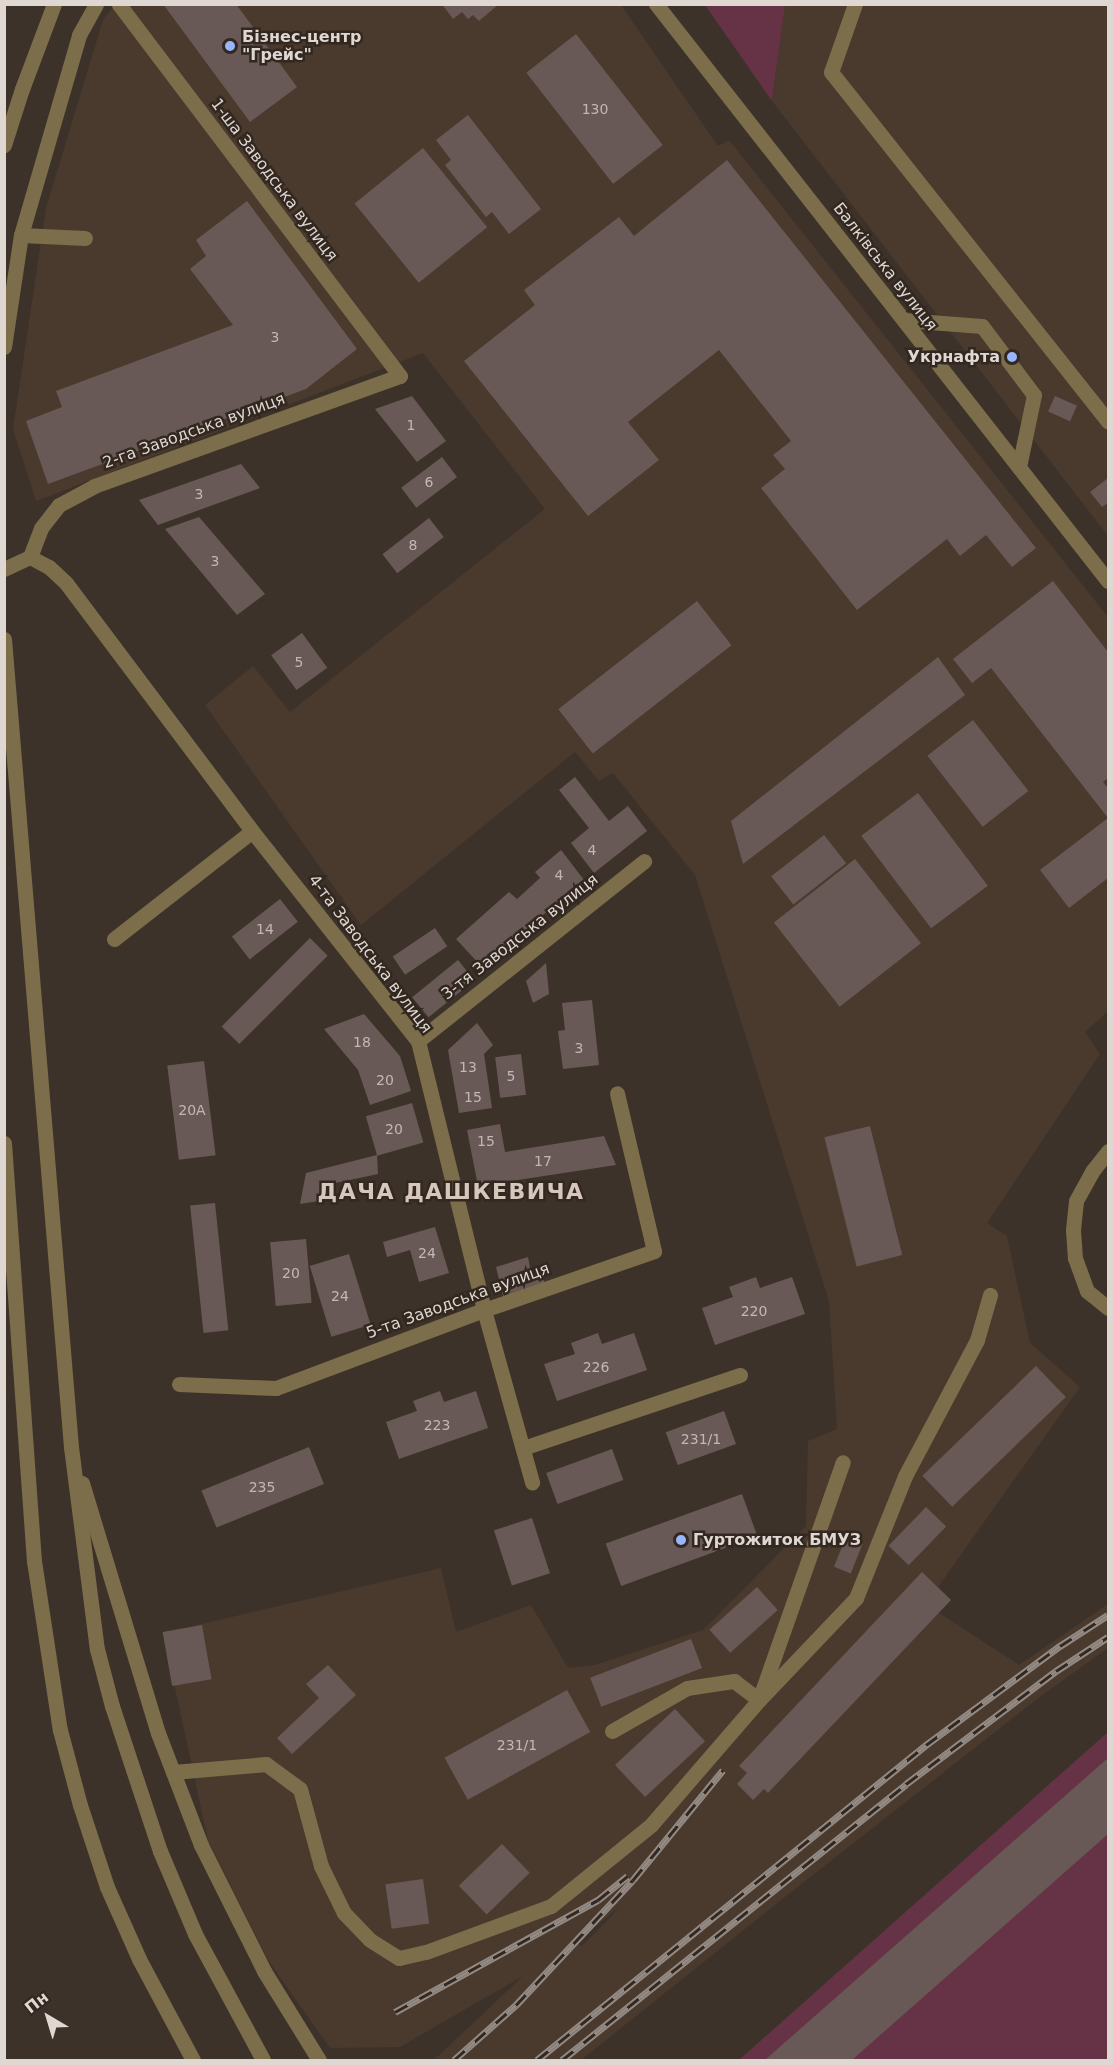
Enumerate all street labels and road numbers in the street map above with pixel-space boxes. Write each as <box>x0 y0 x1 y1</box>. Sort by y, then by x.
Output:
street label: 1-ша Заводська вулиця <box>207 95 341 265</box>
street label: Балківська вулиця <box>829 199 941 335</box>
street label: 2-га Заводська вулиця <box>100 389 288 473</box>
street label: 3-тя Заводська вулиця <box>438 870 602 1004</box>
street label: 4-та Заводська вулиця <box>304 871 436 1037</box>
street label: 5-та Заводська вулиця <box>364 1259 552 1343</box>

